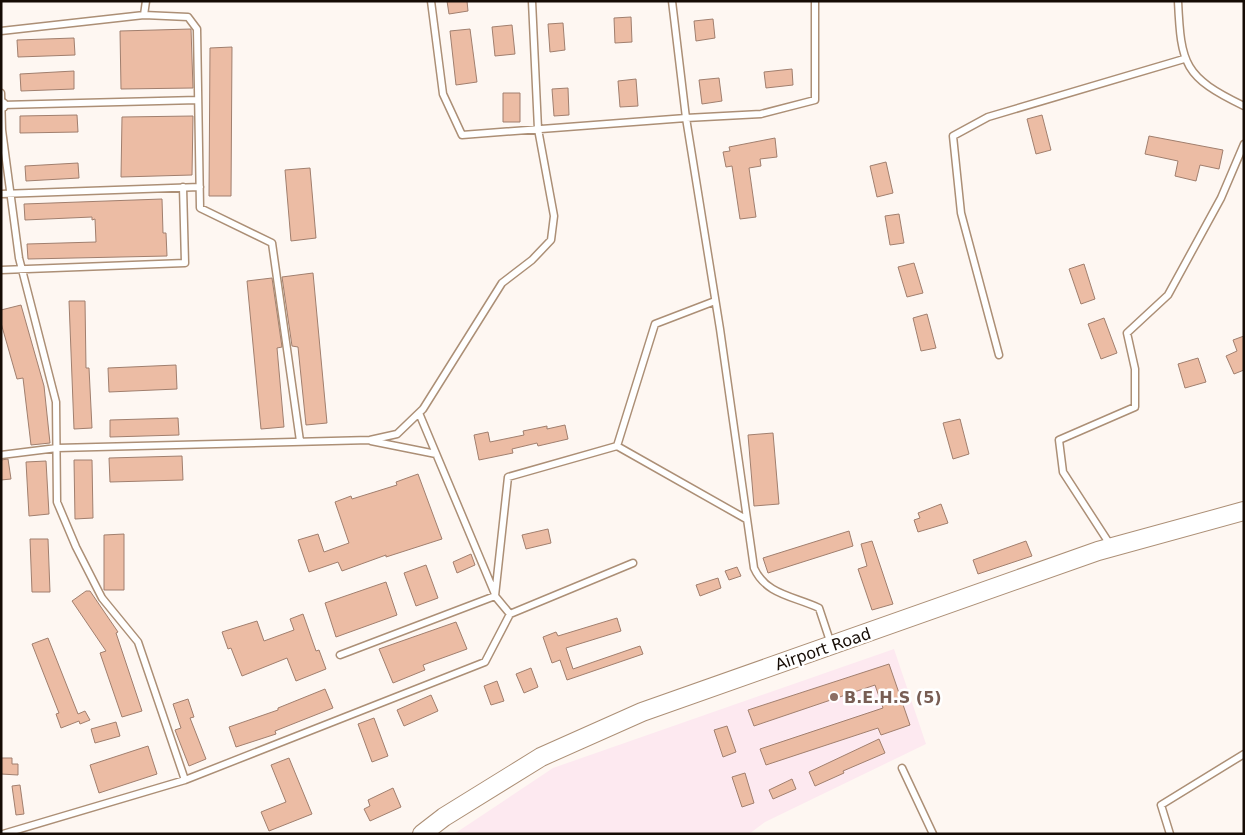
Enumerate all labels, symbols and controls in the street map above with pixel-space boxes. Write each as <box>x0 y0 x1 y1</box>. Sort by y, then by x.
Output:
street label: Airport Road <box>773 624 873 674</box>
place label: B.E.H.S (5) <box>844 688 942 707</box>
marker: B.E.H.S (5) <box>828 691 840 703</box>

